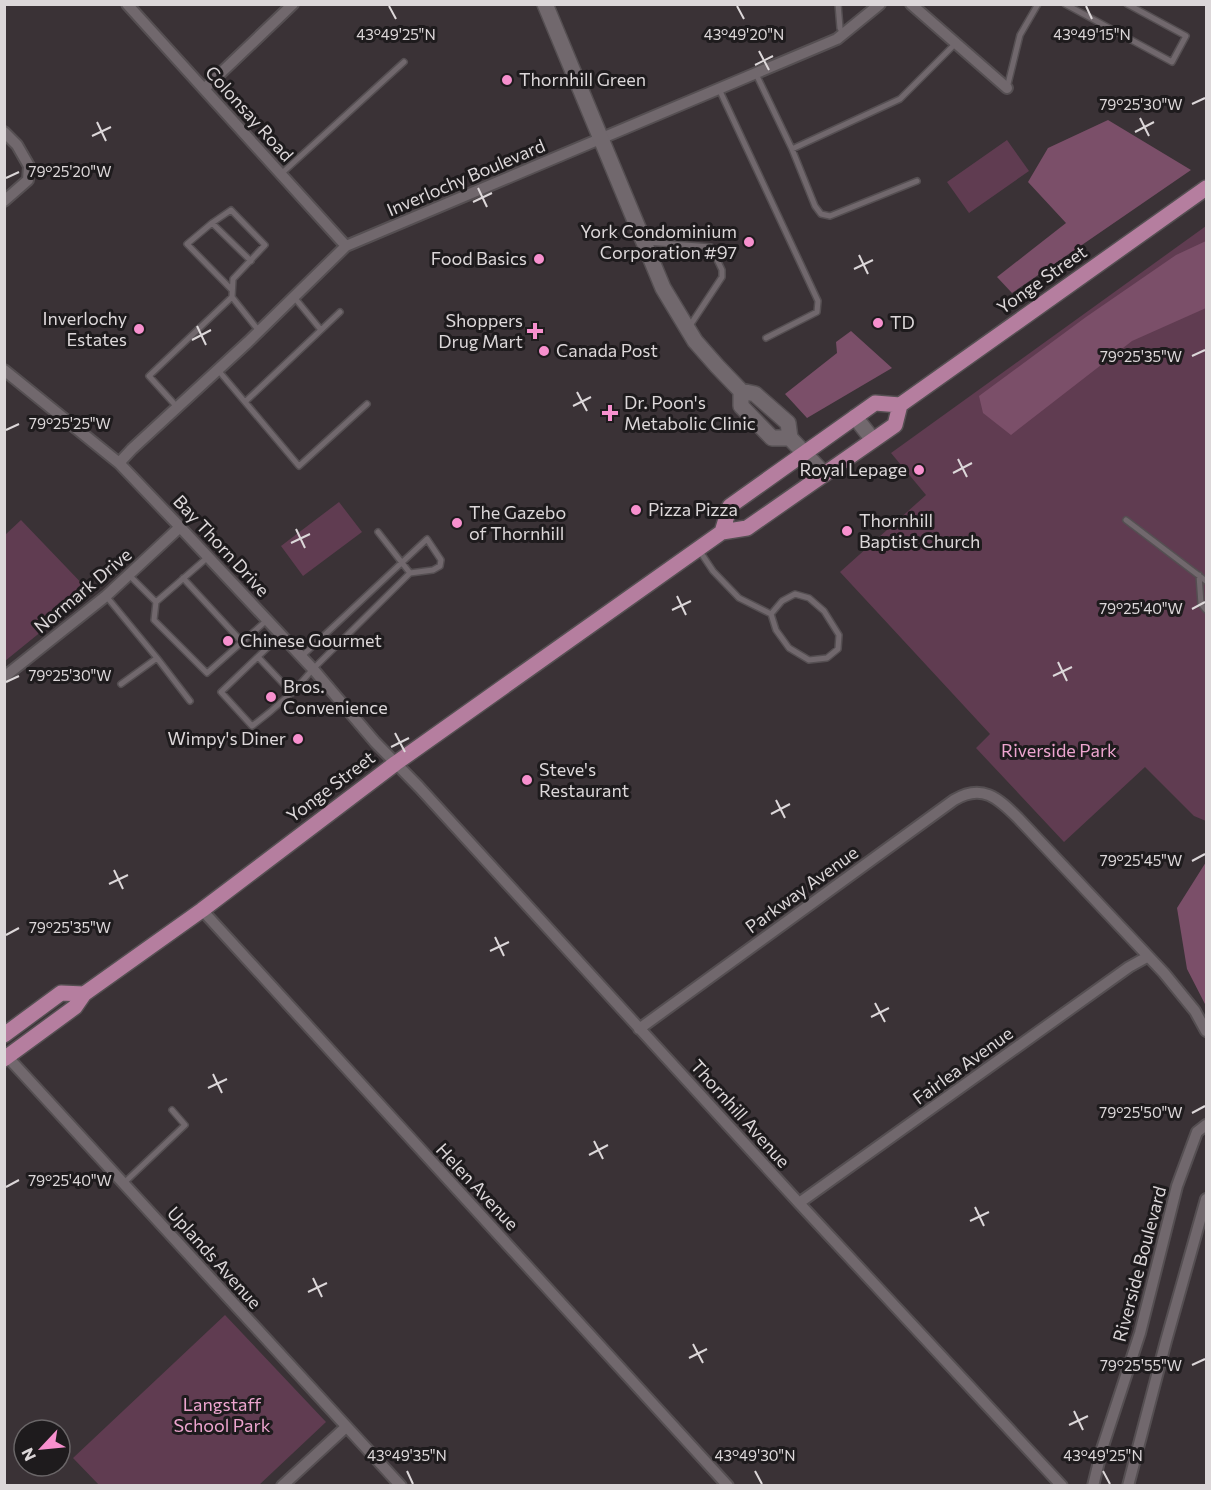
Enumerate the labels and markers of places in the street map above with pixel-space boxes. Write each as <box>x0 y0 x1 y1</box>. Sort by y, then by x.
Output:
place label: Thornhill Green <box>519 68 646 90</box>
marker: Thornhill Green <box>500 73 514 87</box>
place label: York Condominium Corporation #97 <box>580 220 737 263</box>
marker: York Condominium Corporation #97 <box>742 235 756 249</box>
place label: Food Basics <box>431 247 527 269</box>
marker: Food Basics <box>532 252 546 266</box>
place label: Inverlochy Estates <box>43 307 127 350</box>
place label: Shoppers Drug Mart <box>438 309 523 352</box>
place label: TD <box>890 311 915 333</box>
marker: TD <box>871 316 885 330</box>
marker: Inverlochy Estates <box>132 322 146 336</box>
marker: Shoppers Drug Mart <box>528 324 542 338</box>
place label: Canada Post <box>556 339 658 361</box>
marker: Canada Post <box>537 344 551 358</box>
place label: Dr. Poon's Metabolic Clinic <box>624 391 756 434</box>
marker: Dr. Poon's Metabolic Clinic <box>601 404 619 422</box>
place label: Royal Lepage <box>800 458 907 480</box>
marker: Royal Lepage <box>912 463 926 477</box>
place label: Pizza Pizza <box>648 498 738 520</box>
place label: The Gazebo of Thornhill <box>469 501 566 544</box>
marker: Pizza Pizza <box>629 503 643 517</box>
place label: Thornhill Baptist Church <box>859 509 980 552</box>
marker: The Gazebo of Thornhill <box>450 516 464 530</box>
marker: Thornhill Baptist Church <box>840 524 854 538</box>
place label: Chinese Gourmet <box>240 629 382 651</box>
marker: Chinese Gourmet <box>221 634 235 648</box>
place label: Bros. Convenience <box>283 675 388 718</box>
marker: Bros. Convenience <box>264 690 278 704</box>
place label: Wimpy's Diner <box>167 727 286 749</box>
marker: Wimpy's Diner <box>291 732 305 746</box>
place label: Steve's Restaurant <box>539 758 629 801</box>
marker: Steve's Restaurant <box>520 773 534 787</box>

